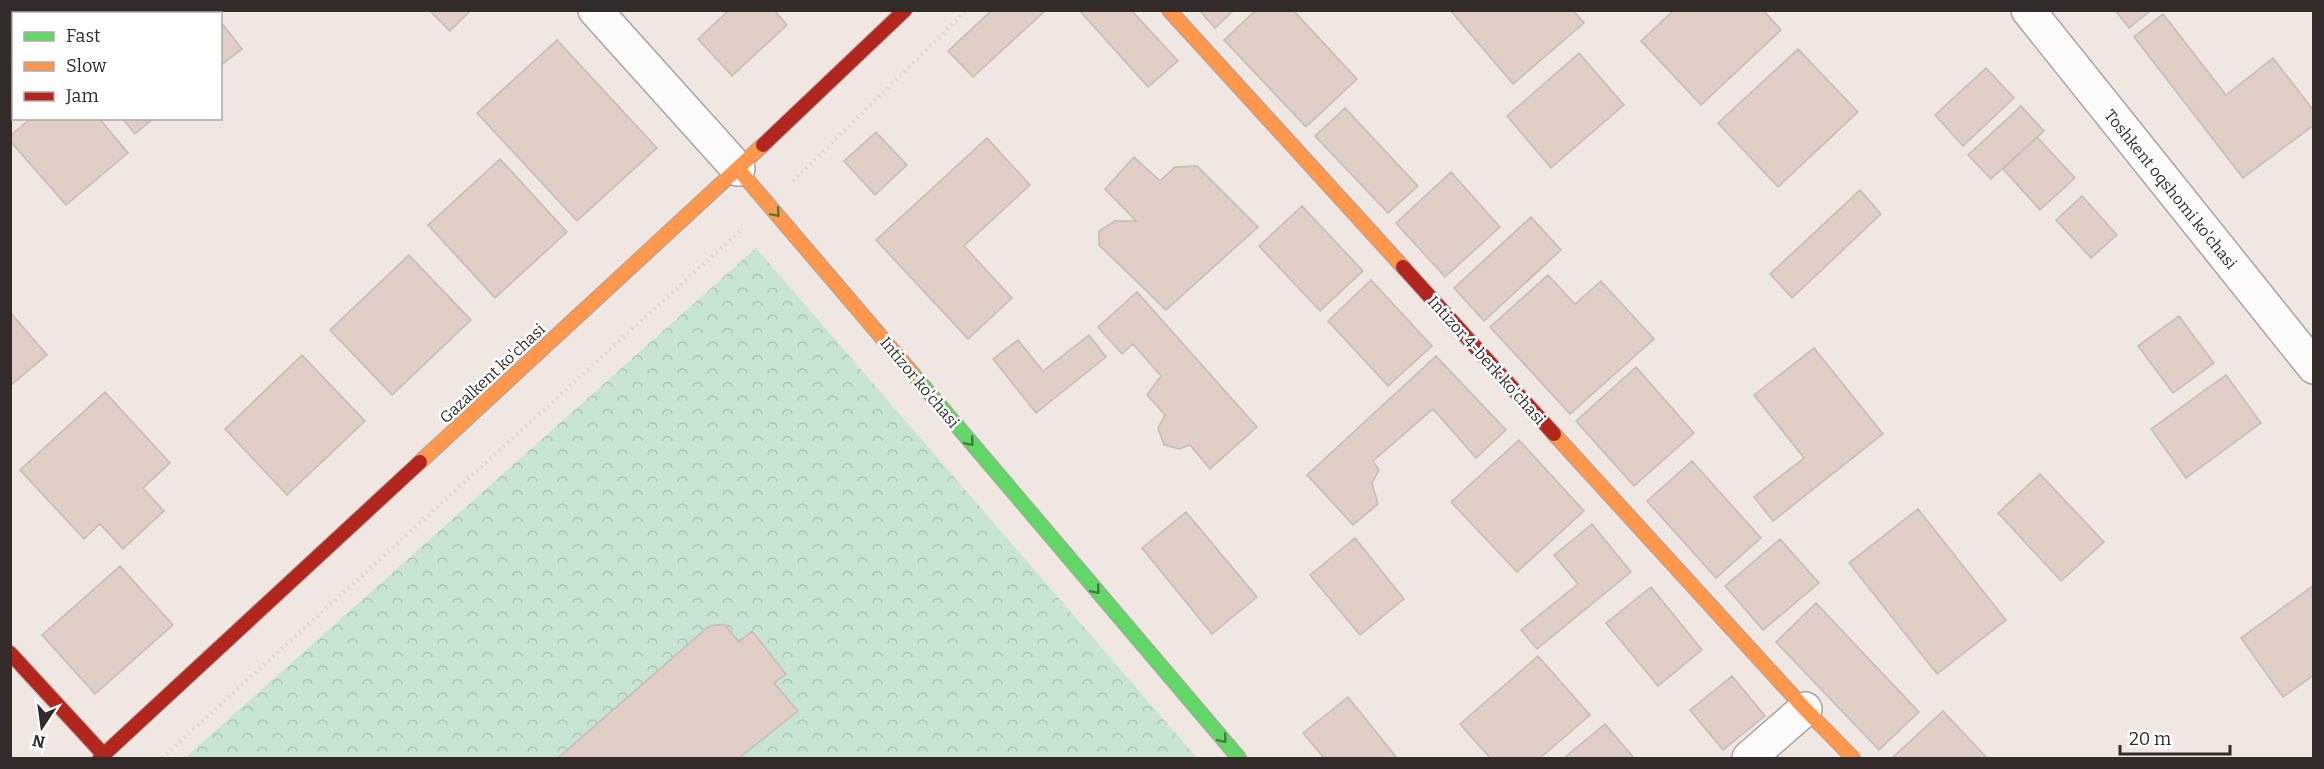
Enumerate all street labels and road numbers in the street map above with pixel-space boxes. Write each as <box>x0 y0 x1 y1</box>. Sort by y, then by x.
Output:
street label: Toshkent oqshomi ko'chasi <box>2100 106 2241 273</box>
street label: Intizor 4-berk ko'chasi <box>1424 292 1550 429</box>
street label: Gazalkent ko'chasi <box>436 319 549 427</box>
street label: Intizor ko'chasi <box>876 333 963 432</box>

